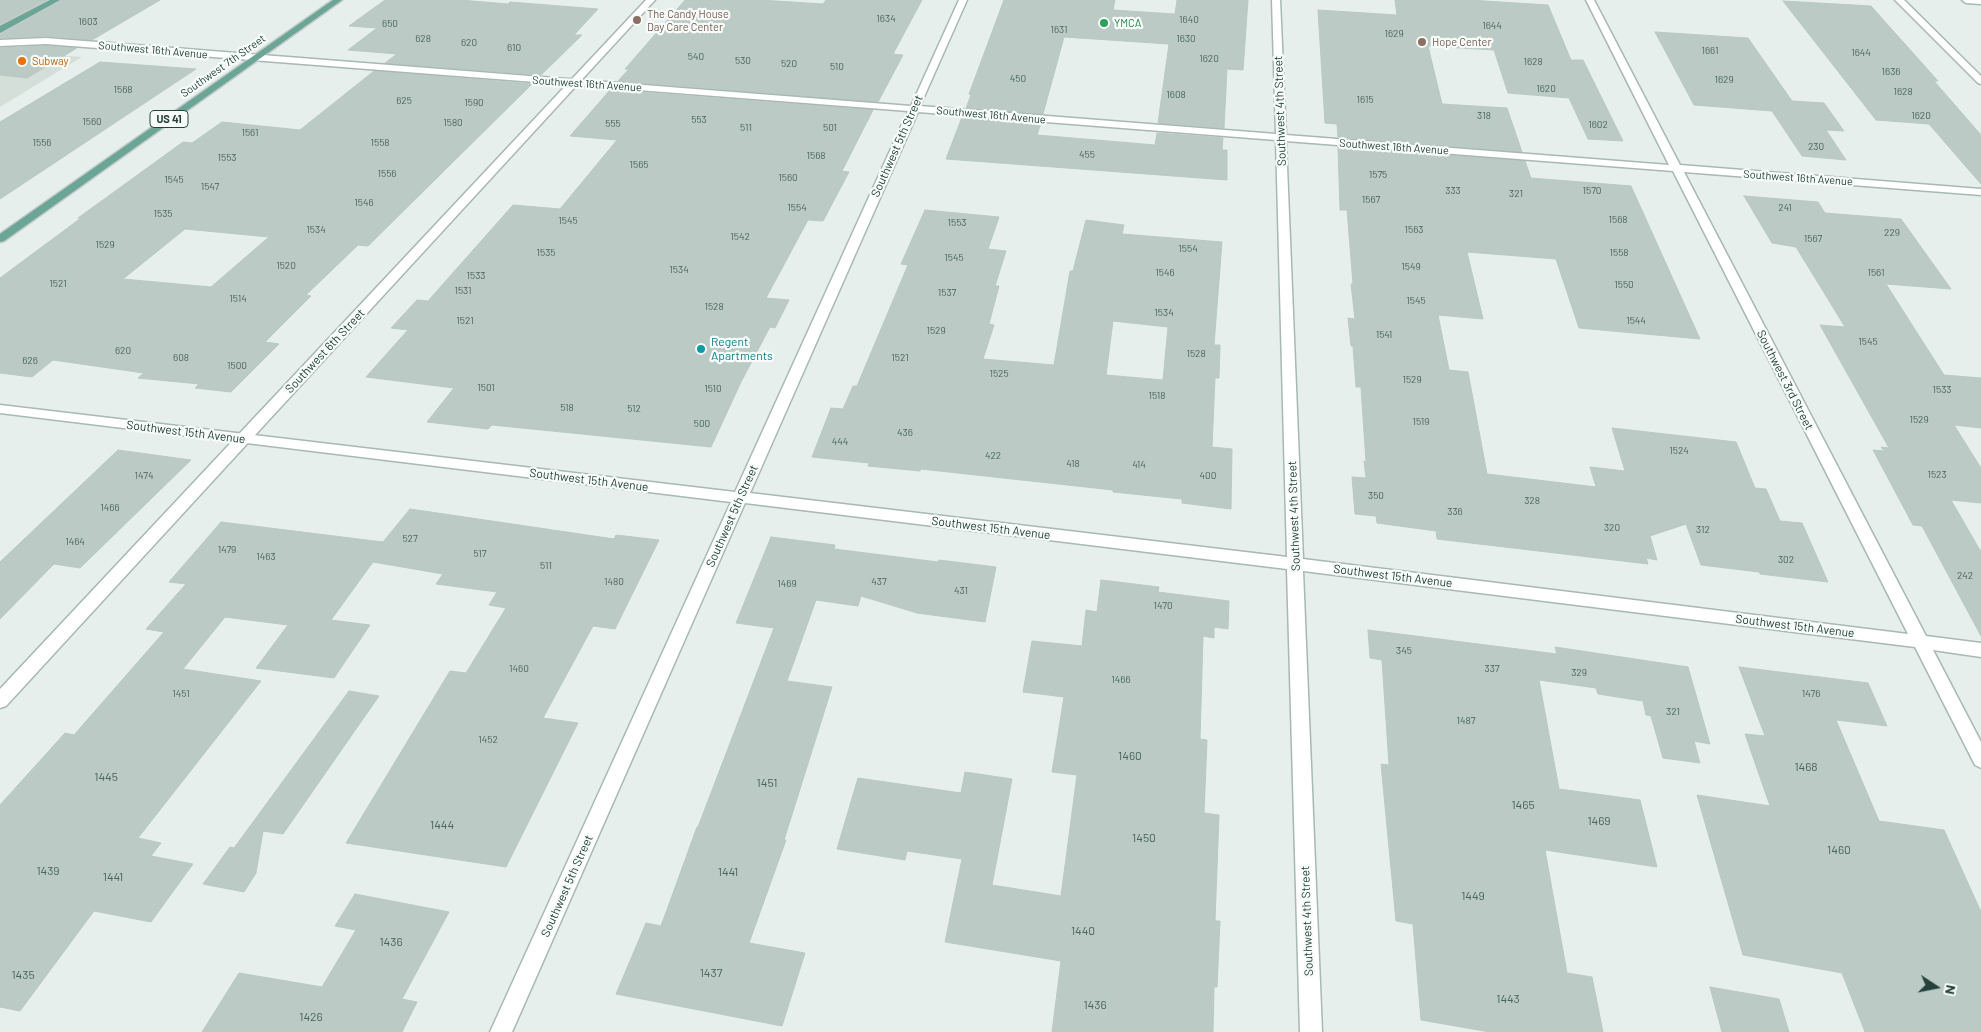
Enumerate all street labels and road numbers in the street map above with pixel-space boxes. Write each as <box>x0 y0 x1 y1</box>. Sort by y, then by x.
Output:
street label: Southwest 7th Street <box>178 32 268 100</box>
street label: Southwest 16th Avenue <box>98 39 208 61</box>
street label: Southwest 4th Street <box>1271 55 1289 167</box>
street label: Southwest 16th Avenue <box>532 74 642 94</box>
street label: Southwest 5th Street <box>868 93 926 199</box>
street label: Southwest 16th Avenue <box>936 104 1046 126</box>
road number: US 41 <box>150 110 188 128</box>
street label: Southwest 16th Avenue <box>1339 137 1449 157</box>
street label: Southwest 16th Avenue <box>1743 168 1853 188</box>
street label: Southwest 6th Street <box>282 306 368 396</box>
street label: Southwest 3rd Street <box>1754 328 1816 432</box>
street label: Southwest 15th Avenue <box>126 418 246 446</box>
street label: Southwest 4th Street <box>1285 460 1303 572</box>
street label: Southwest 5th Street <box>703 463 761 569</box>
street label: Southwest 15th Avenue <box>529 466 649 494</box>
street label: Southwest 15th Avenue <box>931 514 1051 542</box>
street label: Southwest 15th Avenue <box>1333 562 1453 590</box>
street label: Southwest 15th Avenue <box>1735 612 1855 640</box>
street label: Southwest 5th Street <box>538 833 596 939</box>
street label: Southwest 4th Street <box>1298 865 1316 977</box>

